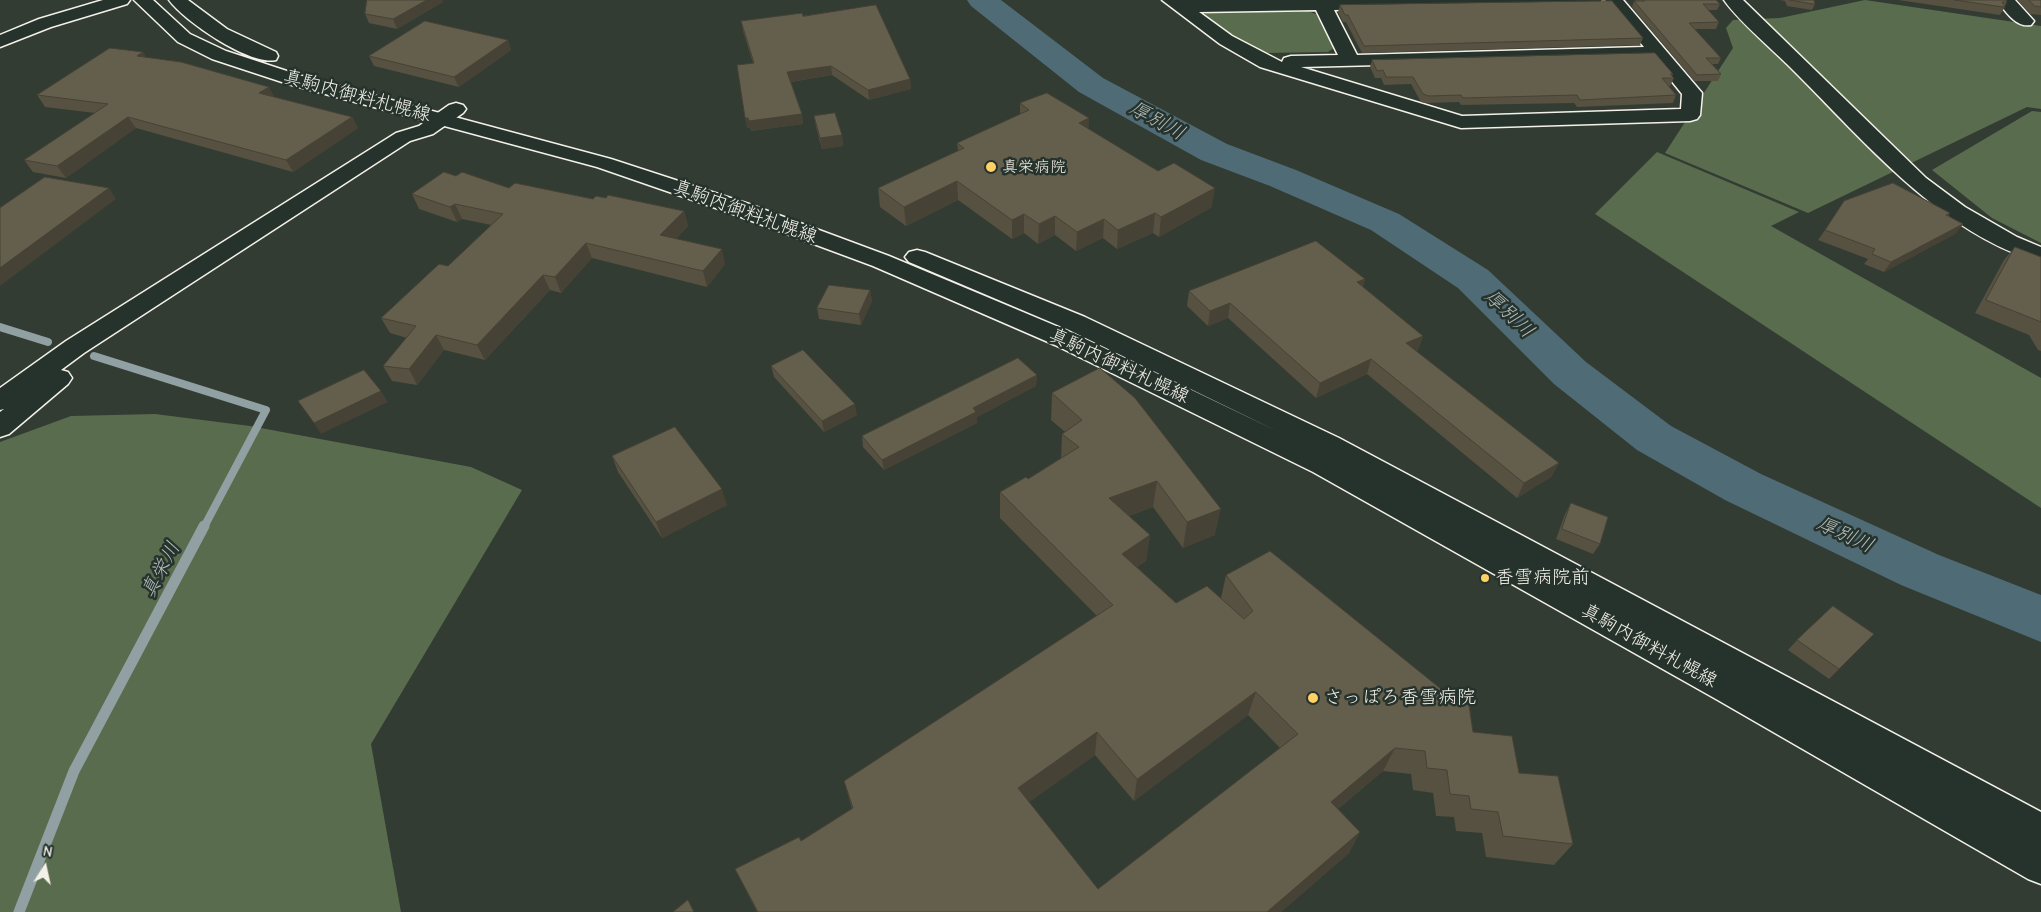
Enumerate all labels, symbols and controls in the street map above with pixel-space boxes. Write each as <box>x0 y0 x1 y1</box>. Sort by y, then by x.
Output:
street label: 真駒内御料札幌線 <box>281 65 433 127</box>
water label: 厚別川 <box>1125 96 1189 146</box>
place label: 真栄病院 <box>1002 157 1066 177</box>
marker: 真栄病院 <box>984 160 998 174</box>
street label: 真駒内御料札幌線 <box>670 175 820 249</box>
water label: 厚別川 <box>1479 285 1539 343</box>
street label: 真駒内御料札幌線 <box>1045 324 1193 408</box>
water label: 厚別川 <box>1813 511 1877 559</box>
water label: 真栄川 <box>136 538 186 602</box>
place label: 香雪病院前 <box>1495 567 1590 589</box>
marker: 香雪病院前 <box>1479 572 1491 584</box>
street label: 真駒内御料札幌線 <box>1577 599 1721 693</box>
place label: さっぽろ香雪病院 <box>1324 687 1476 709</box>
marker: さっぽろ香雪病院 <box>1306 691 1320 705</box>
north arrow <box>20 842 70 892</box>
text: N <box>42 843 54 861</box>

